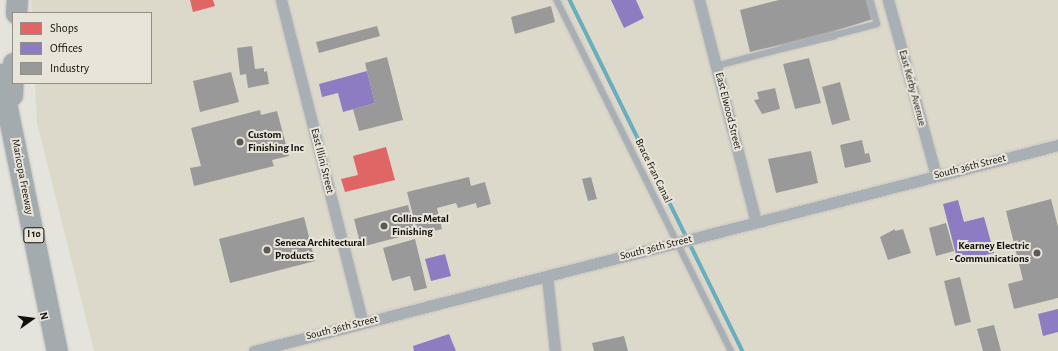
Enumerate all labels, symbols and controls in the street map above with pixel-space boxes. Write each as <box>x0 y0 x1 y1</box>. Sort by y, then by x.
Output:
legend <box>12 12 152 84</box>
text: Shops <box>50 22 78 34</box>
text: Offices <box>50 42 83 54</box>
street label: East Kerby Avenue <box>896 49 928 127</box>
text: Industry <box>50 62 89 74</box>
street label: East Elwood Street <box>712 71 744 151</box>
street label: East Illini Street <box>308 127 336 195</box>
place label: Custom Finishing Inc <box>248 129 304 155</box>
marker: Custom Finishing Inc <box>235 137 245 147</box>
street label: Brace Fran Canal <box>632 137 674 205</box>
street label: Maricopa Freeway <box>8 138 36 216</box>
street label: South 36th Street <box>933 152 1007 182</box>
place label: Collins Metal Finishing <box>392 213 449 239</box>
marker: Collins Metal Finishing <box>379 221 389 231</box>
road number: I 10 <box>23 227 45 243</box>
street label: South 36th Street <box>619 233 693 263</box>
place label: Seneca Architectural Products <box>275 237 365 263</box>
place label: Kearney Electric - Communications <box>950 240 1029 266</box>
marker: Seneca Architectural Products <box>262 245 272 255</box>
marker: Kearney Electric - Communications <box>1032 248 1042 258</box>
north arrow <box>12 299 52 339</box>
text: N <box>38 311 50 321</box>
street label: South 36th Street <box>305 313 379 343</box>

